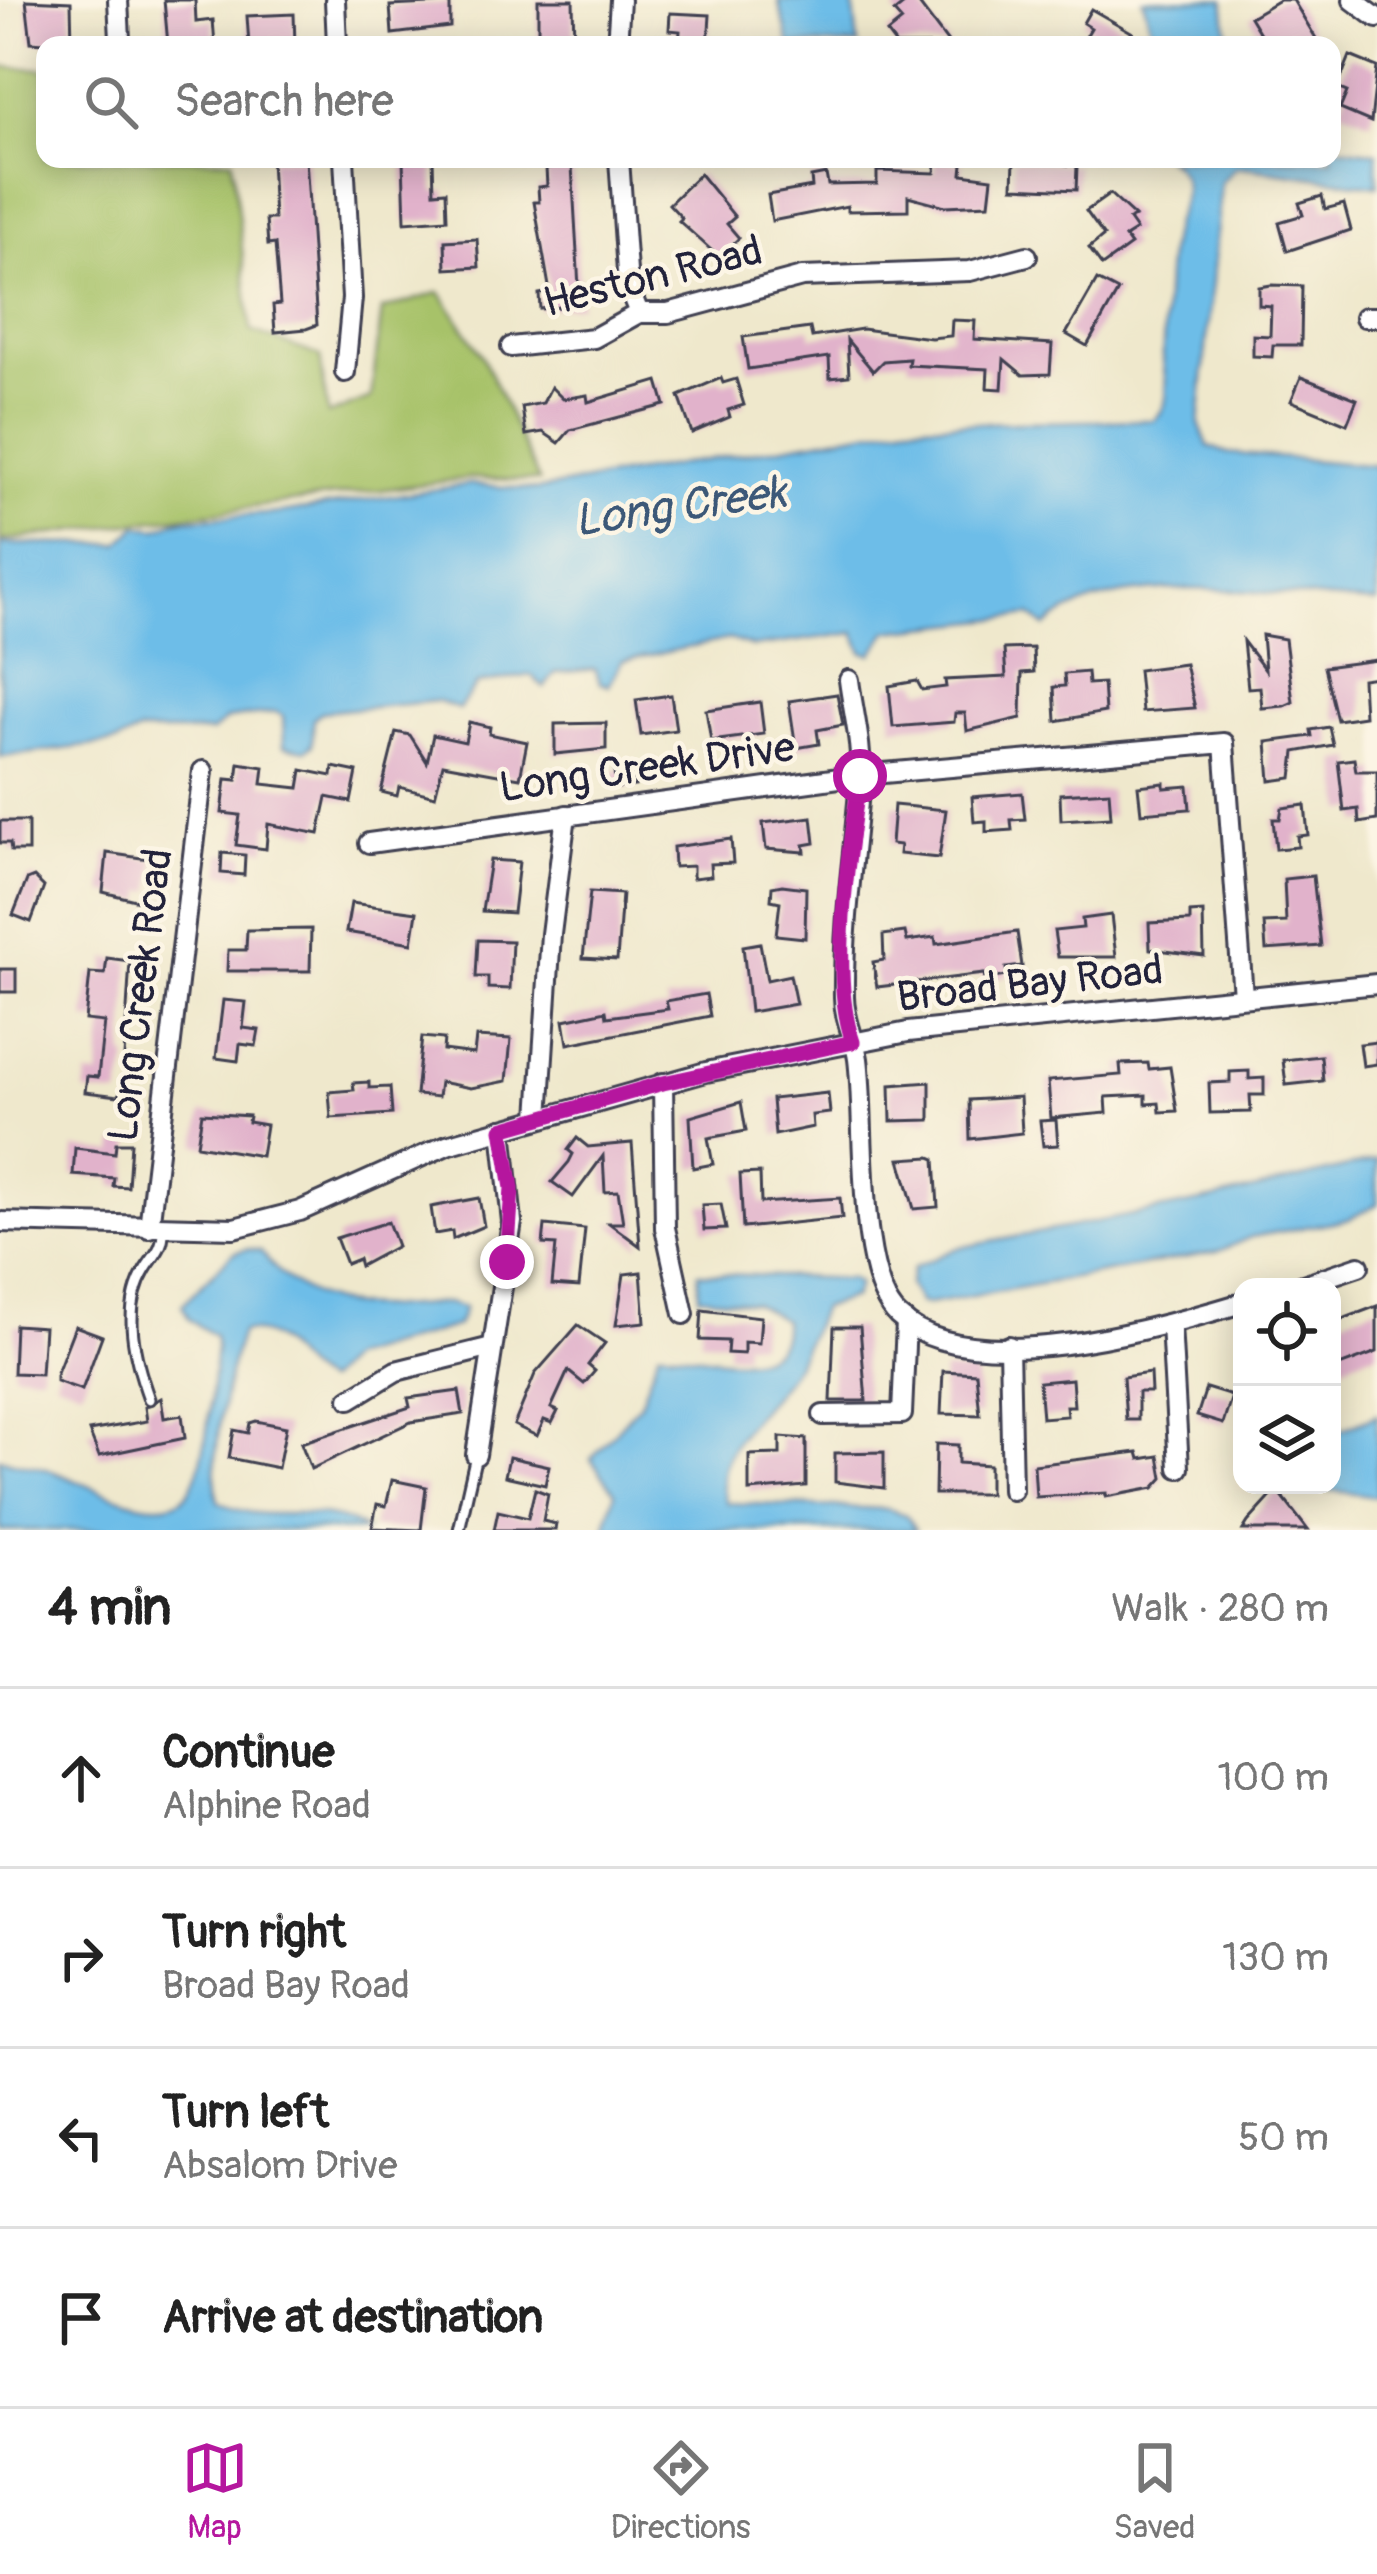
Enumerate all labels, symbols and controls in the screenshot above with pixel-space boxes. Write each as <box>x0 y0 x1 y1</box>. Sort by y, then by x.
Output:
search box <box>36 36 1341 168</box>
icon: search <box>78 69 144 135</box>
text: Search here <box>174 74 394 130</box>
street label: Heston Road <box>538 225 768 329</box>
water label: Long Creek <box>571 464 794 550</box>
street label: Long Creek Drive <box>496 722 798 814</box>
route start <box>833 749 887 803</box>
street label: Long Creek Road <box>97 845 185 1145</box>
street label: Broad Bay Road <box>894 944 1166 1024</box>
route end <box>480 1235 534 1289</box>
map controls <box>1233 1278 1341 1494</box>
button: locate <box>1233 1278 1341 1386</box>
button: layers <box>1233 1386 1341 1494</box>
text: 4 min <box>48 1576 171 1640</box>
text: Walk · 280 m <box>1111 1584 1329 1633</box>
text: Continue <box>162 1725 335 1781</box>
icon: ahead <box>48 1745 114 1811</box>
text: 100 m <box>1217 1753 1329 1802</box>
text: Alphine Road <box>162 1781 371 1830</box>
text: Turn right <box>162 1905 346 1961</box>
icon: right <box>48 1925 114 1991</box>
text: 130 m <box>1222 1933 1329 1982</box>
text: Broad Bay Road <box>162 1961 410 2010</box>
text: Turn left <box>162 2085 329 2141</box>
icon: left <box>48 2105 114 2171</box>
text: 50 m <box>1238 2113 1329 2162</box>
text: Absalom Drive <box>162 2141 397 2190</box>
icon: arrive <box>48 2285 114 2351</box>
text: Arrive at destination <box>162 2290 543 2346</box>
tab: Map <box>182 2435 248 2548</box>
tab: Directions <box>611 2435 751 2548</box>
tab: Saved <box>1114 2435 1195 2548</box>

